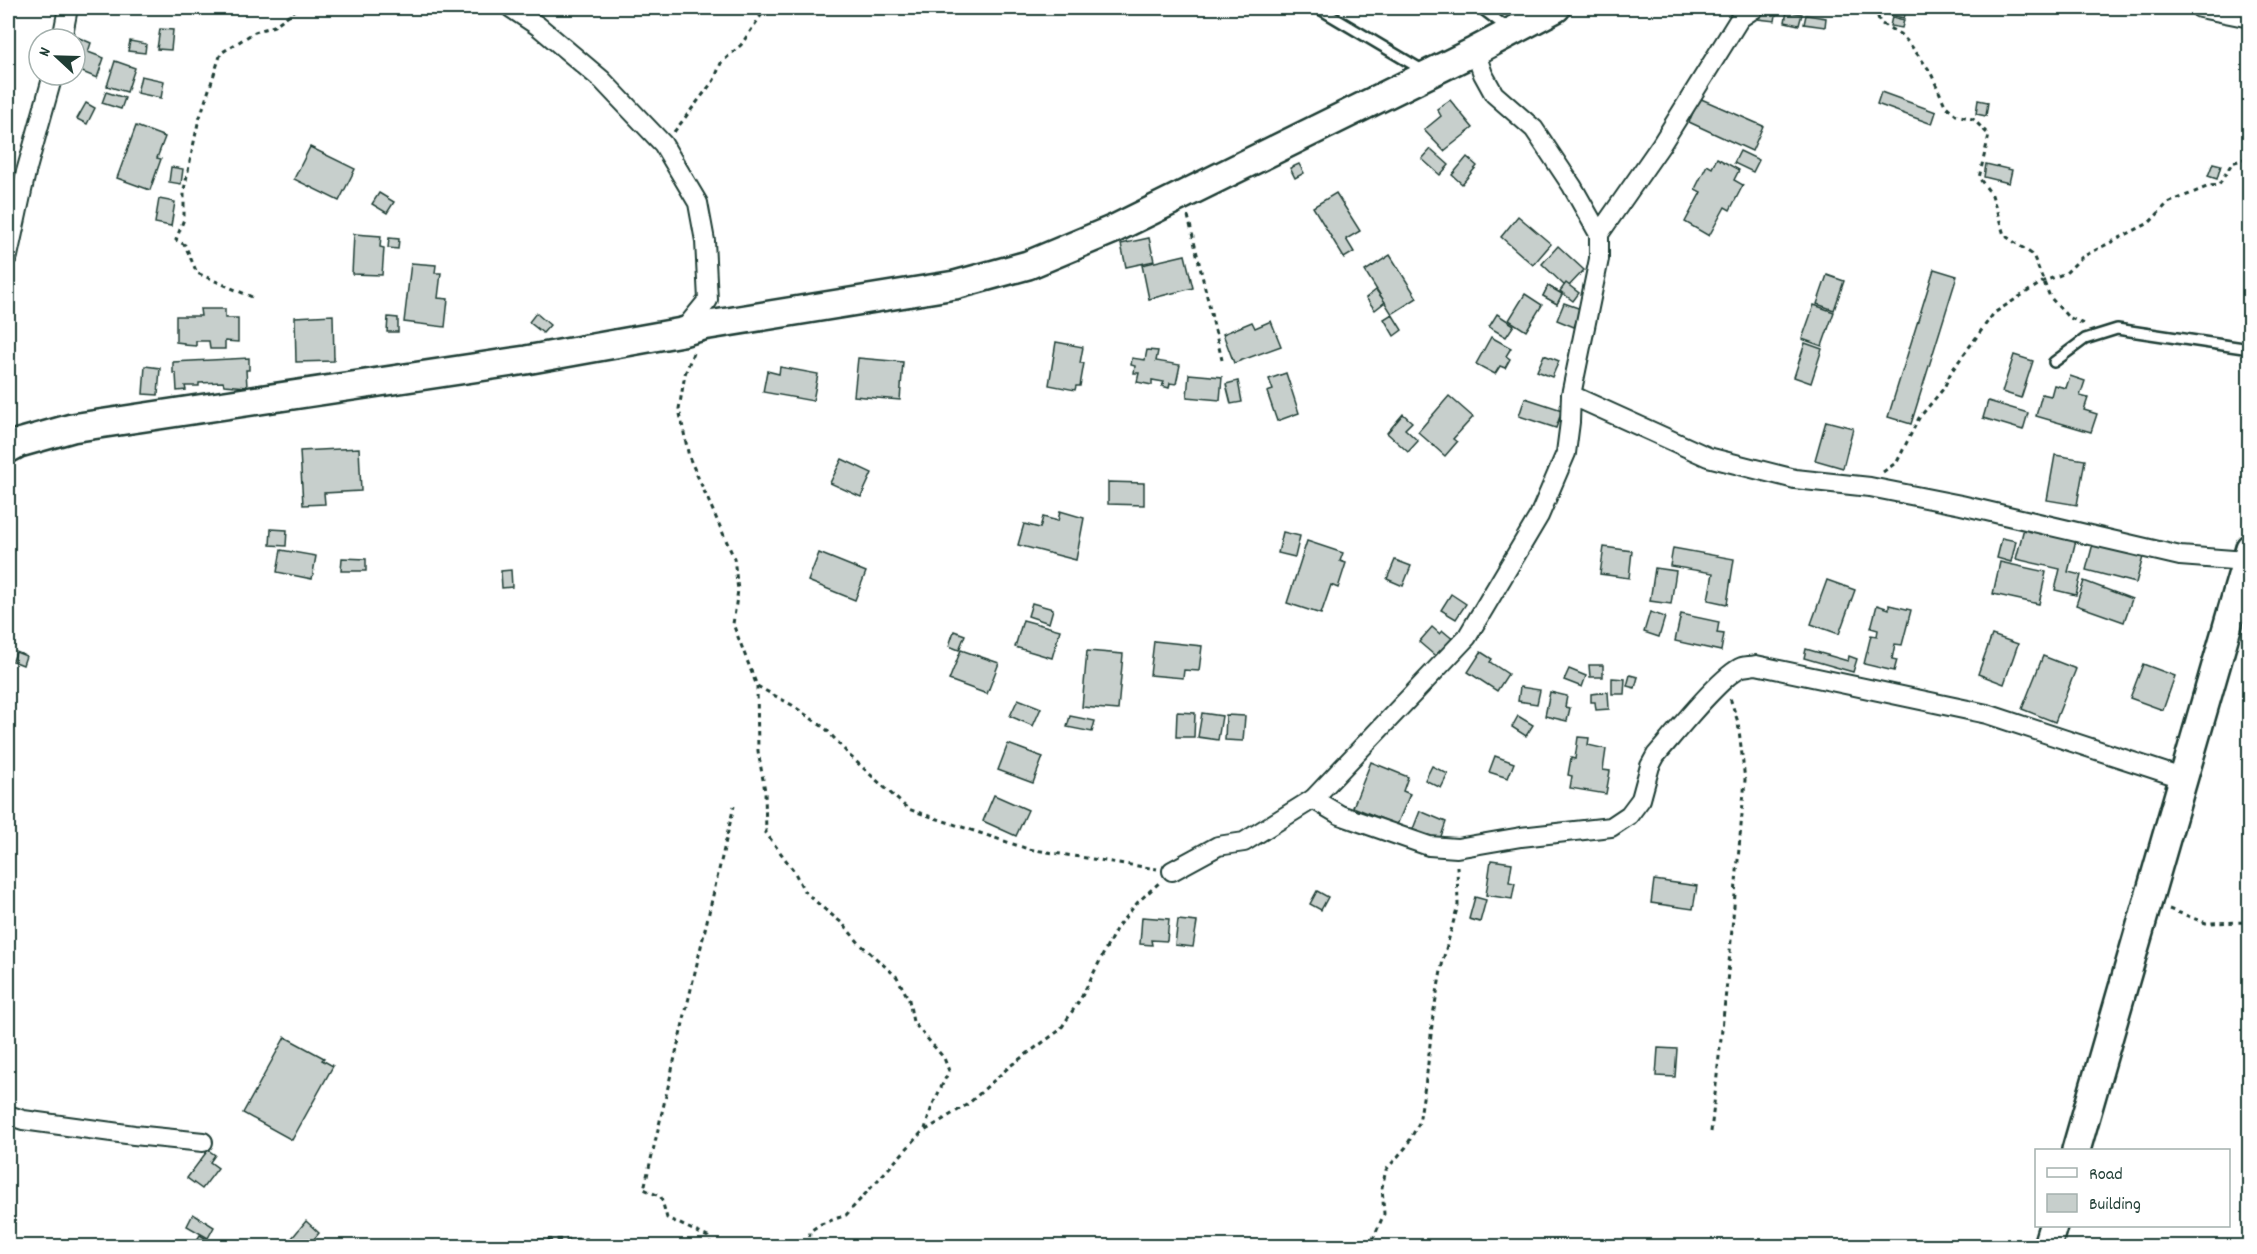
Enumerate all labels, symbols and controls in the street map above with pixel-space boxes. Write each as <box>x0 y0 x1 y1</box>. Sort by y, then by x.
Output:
north arrow <box>27 27 87 87</box>
text: N <box>33 44 58 60</box>
legend <box>2035 1149 2230 1227</box>
text: Road <box>2089 1163 2123 1188</box>
text: Building <box>2089 1193 2141 1218</box>

